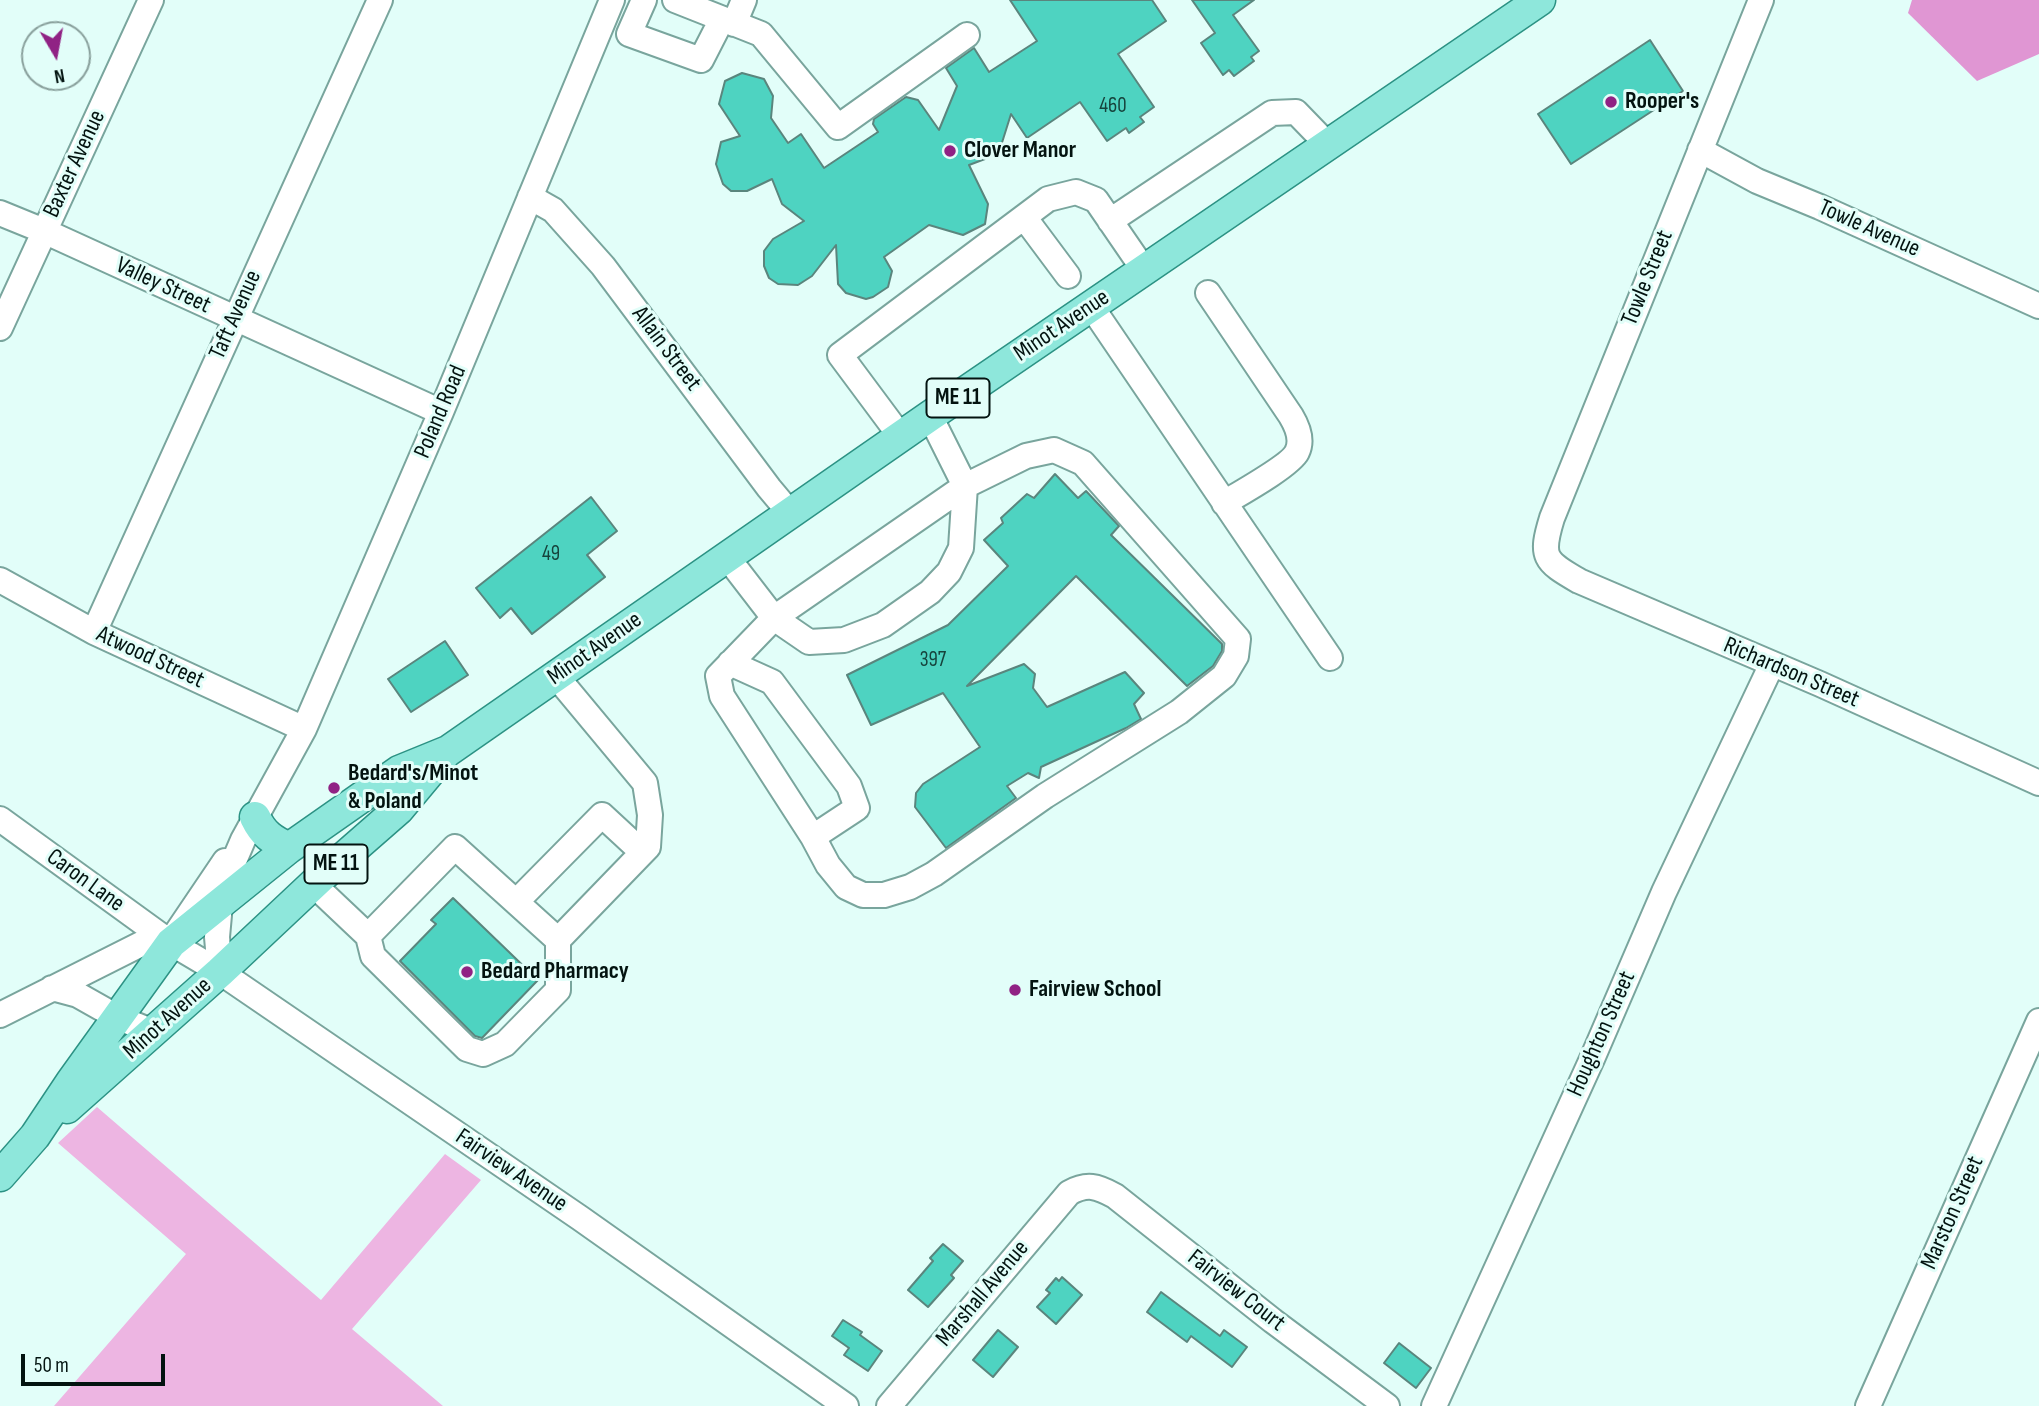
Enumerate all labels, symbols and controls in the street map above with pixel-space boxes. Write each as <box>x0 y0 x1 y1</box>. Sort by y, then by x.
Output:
north arrow <box>21 21 91 91</box>
text: N <box>52 63 66 87</box>
place label: Rooper's <box>1625 88 1699 116</box>
house number: 460 <box>1099 94 1127 120</box>
marker: Rooper's <box>1603 94 1619 110</box>
street label: Baxter Avenue <box>38 106 112 222</box>
place label: Clover Manor <box>964 137 1076 165</box>
marker: Clover Manor <box>942 143 958 159</box>
street label: Towle Avenue <box>1814 194 1924 264</box>
street label: Towle Street <box>1616 226 1680 330</box>
street label: Valley Street <box>111 252 215 320</box>
street label: Taft Avenue <box>204 266 268 364</box>
street label: Minot Avenue <box>1009 284 1115 368</box>
street label: Allain Street <box>625 301 707 397</box>
street label: Poland Road <box>409 361 473 463</box>
road number: ME 11 <box>926 378 990 418</box>
house number: 49 <box>542 542 560 568</box>
street label: Minot Avenue <box>542 606 648 692</box>
street label: Atwood Street <box>92 621 208 695</box>
street label: Richardson Street <box>1719 632 1863 714</box>
house number: 397 <box>920 648 946 674</box>
place label: Bedard's/Minot & Poland <box>348 760 478 816</box>
marker: Bedard's/Minot & Poland <box>326 780 342 796</box>
street label: Caron Lane <box>41 843 129 919</box>
road number: ME 11 <box>304 844 368 884</box>
place label: Bedard Pharmacy <box>481 958 629 986</box>
marker: Bedard Pharmacy <box>459 964 475 980</box>
street label: Houghton Street <box>1562 967 1642 1101</box>
street label: Minot Avenue <box>118 972 218 1066</box>
place label: Fairview School <box>1029 976 1161 1004</box>
marker: Fairview School <box>1007 982 1023 998</box>
street label: Fairview Avenue <box>450 1123 572 1219</box>
street label: Marston Street <box>1915 1152 1991 1274</box>
street label: Marshall Avenue <box>930 1235 1036 1353</box>
street label: Fairview Court <box>1181 1244 1291 1338</box>
scale bar <box>24 1340 168 1384</box>
text: 50 m <box>34 1353 69 1378</box>

